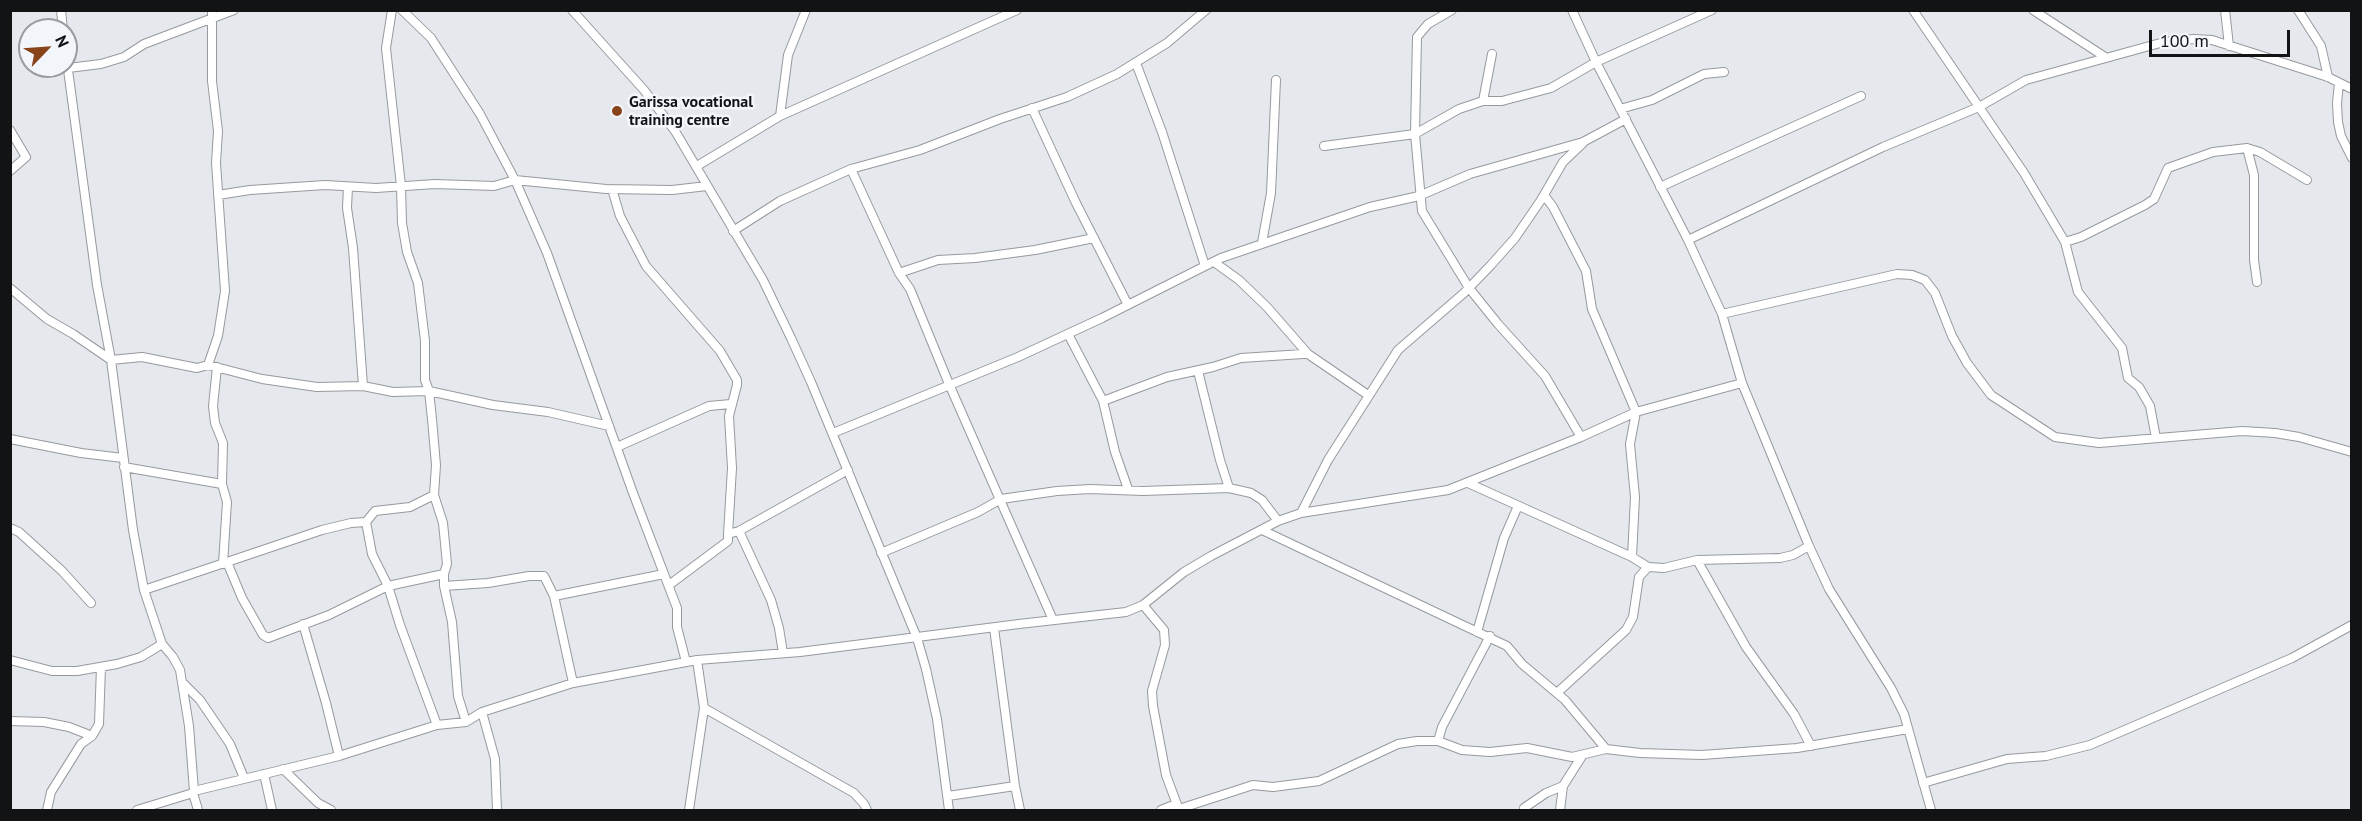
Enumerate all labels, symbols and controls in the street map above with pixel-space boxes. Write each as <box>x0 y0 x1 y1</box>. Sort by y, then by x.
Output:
north arrow <box>18 18 78 78</box>
scale bar <box>2152 18 2293 56</box>
text: 100 m <box>2160 29 2209 52</box>
text: N <box>51 32 74 50</box>
place label: Garissa vocational training centre <box>629 92 753 130</box>
marker: Garissa vocational training centre <box>610 104 624 118</box>

